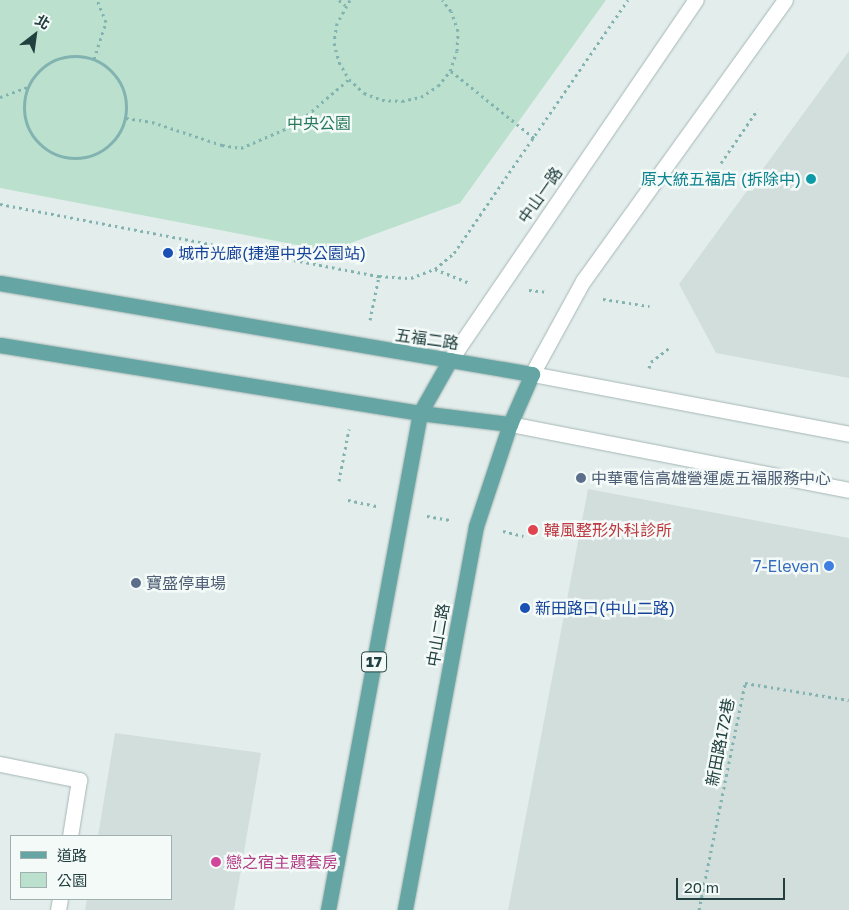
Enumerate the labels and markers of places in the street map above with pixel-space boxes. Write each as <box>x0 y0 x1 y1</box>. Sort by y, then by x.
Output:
place label: 原大統五福店 (拆除中) <box>641 169 801 189</box>
marker: 原大統五福店 (拆除中) <box>805 173 817 185</box>
place label: 城市光廊(捷運中央公園站) <box>178 243 366 263</box>
marker: 城市光廊(捷運中央公園站) <box>162 247 174 259</box>
place label: 中華電信高雄營運處五福服務中心 <box>591 468 831 488</box>
marker: 中華電信高雄營運處五福服務中心 <box>575 472 587 484</box>
place label: 韓風整形外科診所 <box>544 520 672 540</box>
marker: 韓風整形外科診所 <box>526 523 540 537</box>
place label: 7-Eleven <box>753 556 819 576</box>
marker: 7-Eleven <box>823 560 835 572</box>
place label: 寶盛停車場 <box>146 573 226 593</box>
marker: 寶盛停車場 <box>130 577 142 589</box>
place label: 新田路口(中山二路) <box>535 598 675 618</box>
marker: 新田路口(中山二路) <box>519 602 531 614</box>
place label: 戀之宿主題套房 <box>226 852 338 872</box>
marker: 戀之宿主題套房 <box>210 856 222 868</box>

